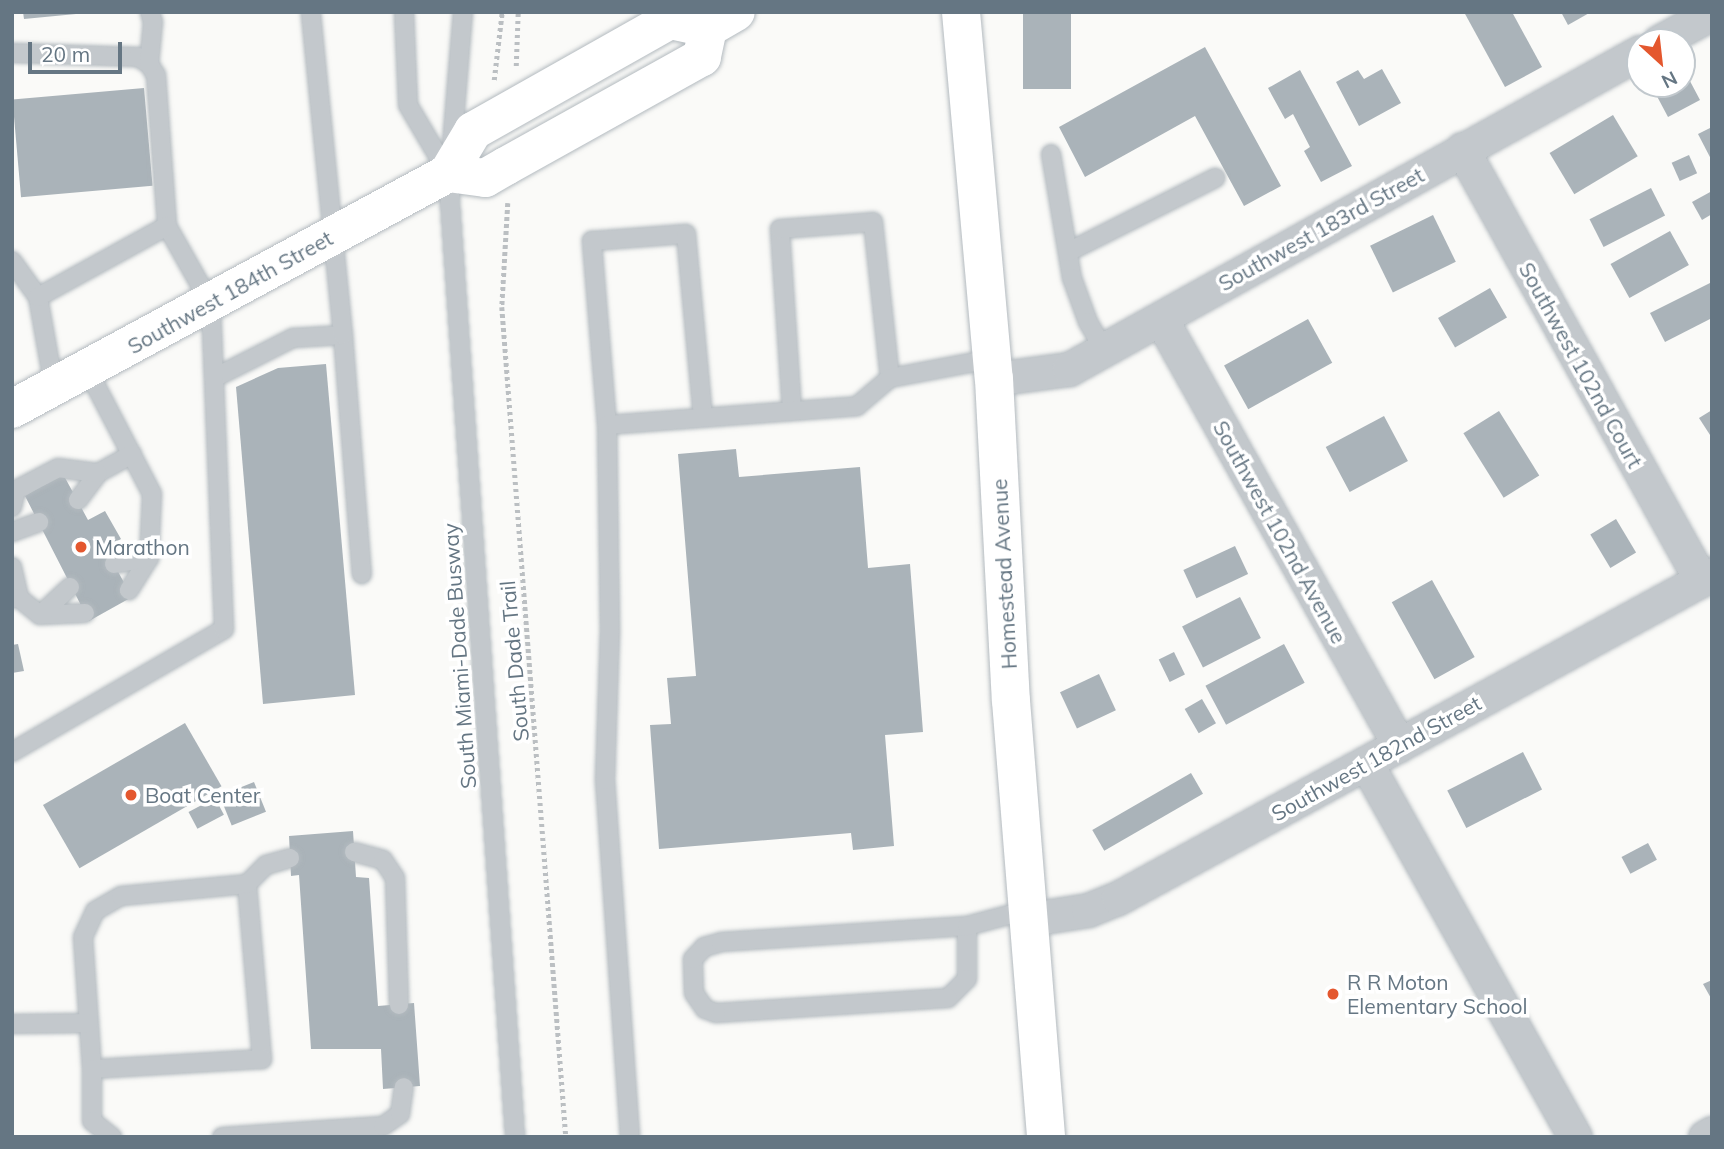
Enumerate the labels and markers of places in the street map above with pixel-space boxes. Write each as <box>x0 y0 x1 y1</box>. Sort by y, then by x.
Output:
place label: Marathon <box>95 534 190 560</box>
marker: Marathon <box>73 539 89 555</box>
place label: Boat Center <box>145 782 260 808</box>
marker: Boat Center <box>123 787 139 803</box>
place label: R R Moton Elementary School <box>1347 969 1528 1019</box>
marker: R R Moton Elementary School <box>1325 986 1341 1002</box>

